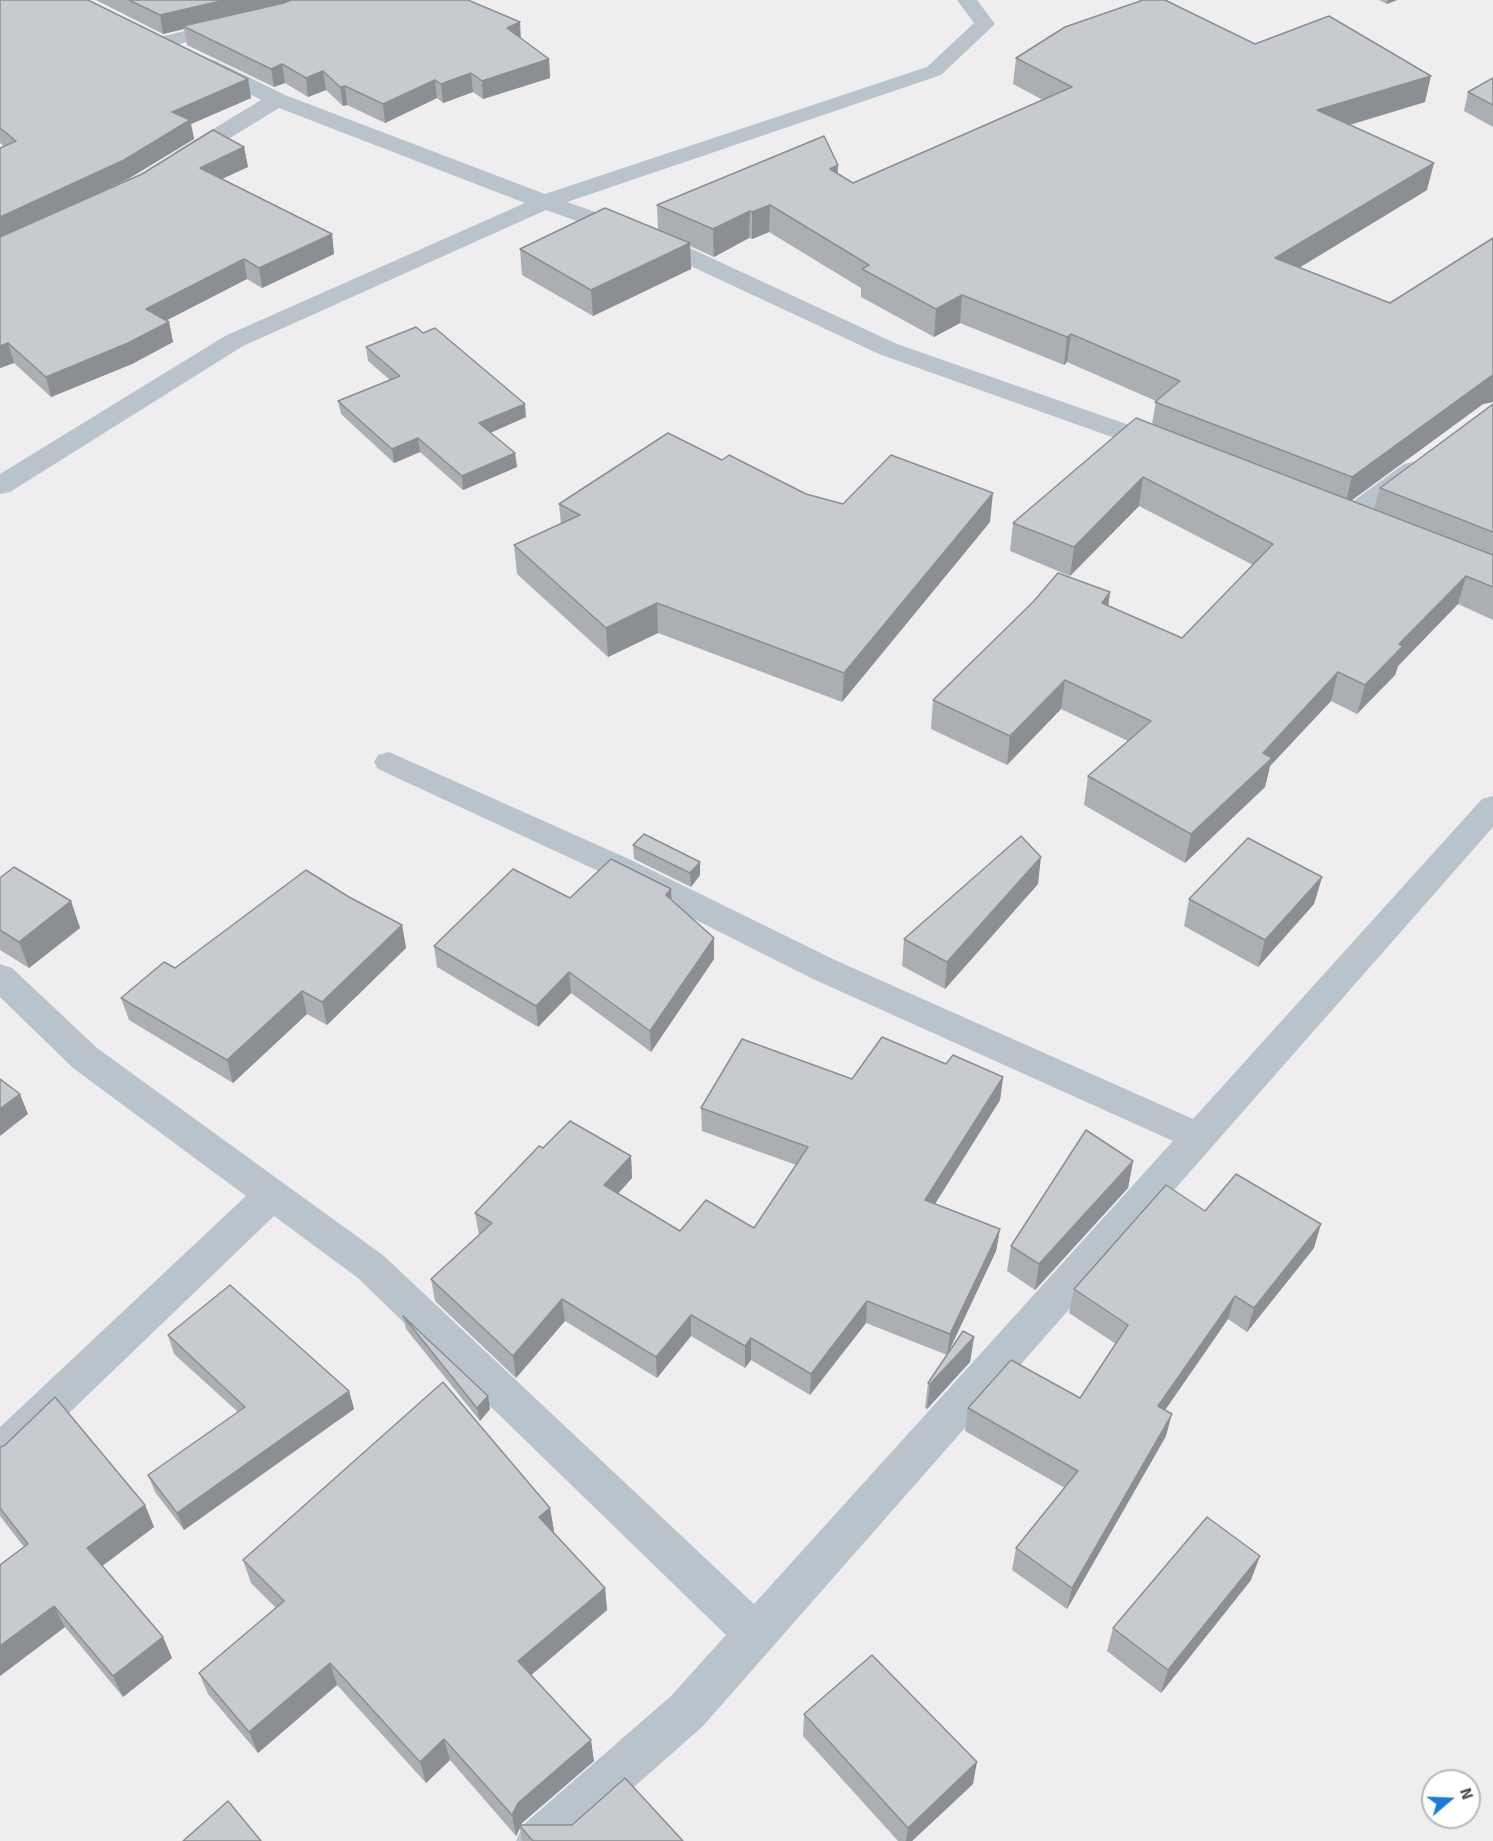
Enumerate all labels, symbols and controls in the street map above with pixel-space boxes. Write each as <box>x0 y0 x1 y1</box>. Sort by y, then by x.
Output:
north arrow <box>1421 1769 1481 1829</box>
text: N <box>1455 1785 1477 1802</box>

